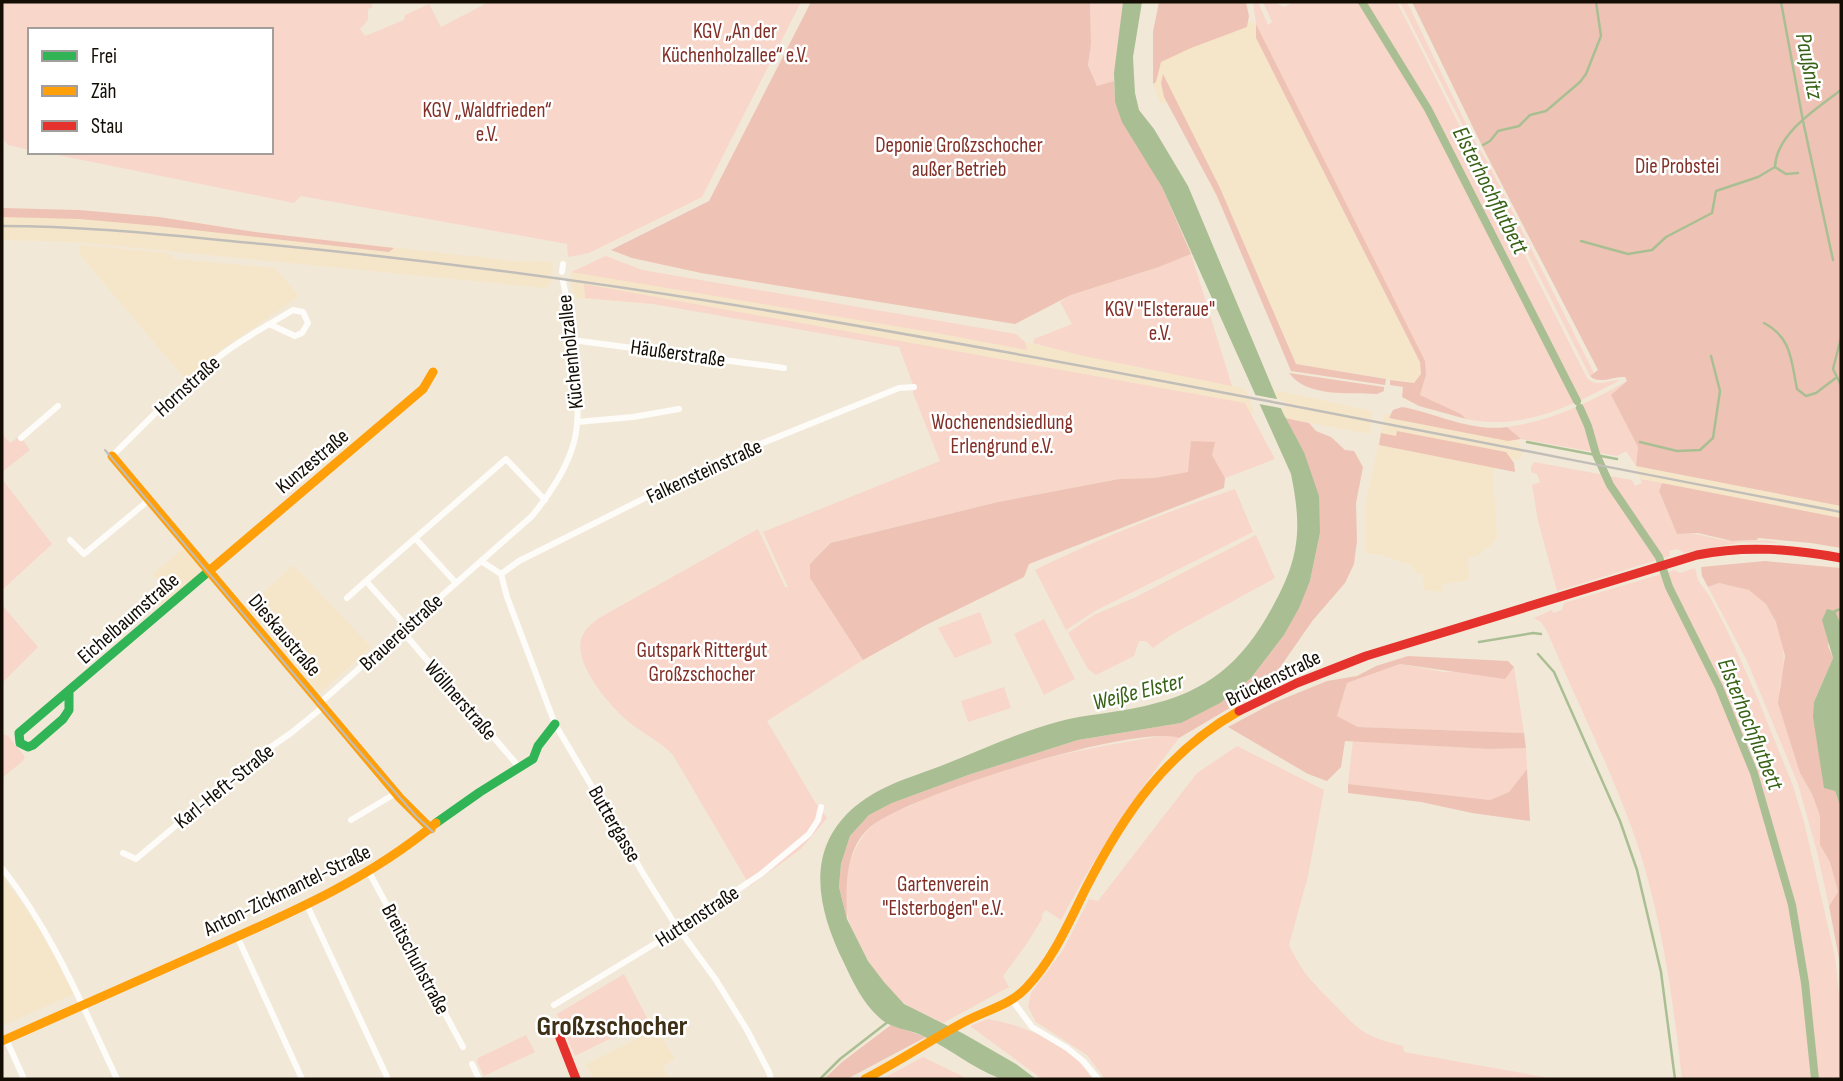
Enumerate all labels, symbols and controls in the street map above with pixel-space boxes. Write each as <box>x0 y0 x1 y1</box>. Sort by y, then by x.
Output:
park label: KGV „An der Küchenholzallee“ e.V. <box>662 19 808 68</box>
legend <box>28 28 273 154</box>
water label: Paußnitz <box>1789 31 1829 102</box>
text: Frei <box>91 44 117 69</box>
text: Zäh <box>91 79 117 104</box>
park label: KGV „Waldfrieden“ e.V. <box>422 98 552 147</box>
text: Stau <box>91 114 123 139</box>
water label: Elsterhochflutbett <box>1446 122 1535 260</box>
park label: Deponie Großzschocher außer Betrieb <box>875 133 1043 182</box>
park label: Die Probstei <box>1635 154 1719 179</box>
street label: Küchenholzallee <box>552 294 589 410</box>
park label: KGV "Elsteraue" e.V. <box>1105 297 1215 346</box>
street label: Häußerstraße <box>629 334 727 373</box>
street label: Hornstraße <box>149 351 225 422</box>
park label: Wochenendsiedlung Erlengrund e.V. <box>931 410 1073 459</box>
street label: Kunzestraße <box>271 424 354 499</box>
street label: Falkensteinstraße <box>642 434 766 509</box>
street label: Eichelbaumstraße <box>72 568 184 669</box>
street label: Brauereistraße <box>355 588 448 676</box>
street label: Dieskaustraße <box>243 589 326 682</box>
park label: Gutspark Rittergut Großzschocher <box>637 638 767 687</box>
street label: Brückenstraße <box>1222 645 1325 712</box>
water label: Elsterhochflutbett <box>1711 654 1790 795</box>
street label: Wöllnerstraße <box>419 655 502 745</box>
water label: Weiße Elster <box>1090 667 1188 717</box>
street label: Karl-Heft-Straße <box>170 739 279 834</box>
street label: Buttergasse <box>583 782 646 867</box>
street label: Anton-Zickmantel-Straße <box>199 839 375 942</box>
park label: Gartenverein "Elsterbogen" e.V. <box>882 872 1004 921</box>
street label: Huttenstraße <box>651 880 744 953</box>
street label: Breitschuhstraße <box>376 900 455 1019</box>
district label: Großzschocher <box>536 1010 688 1043</box>

